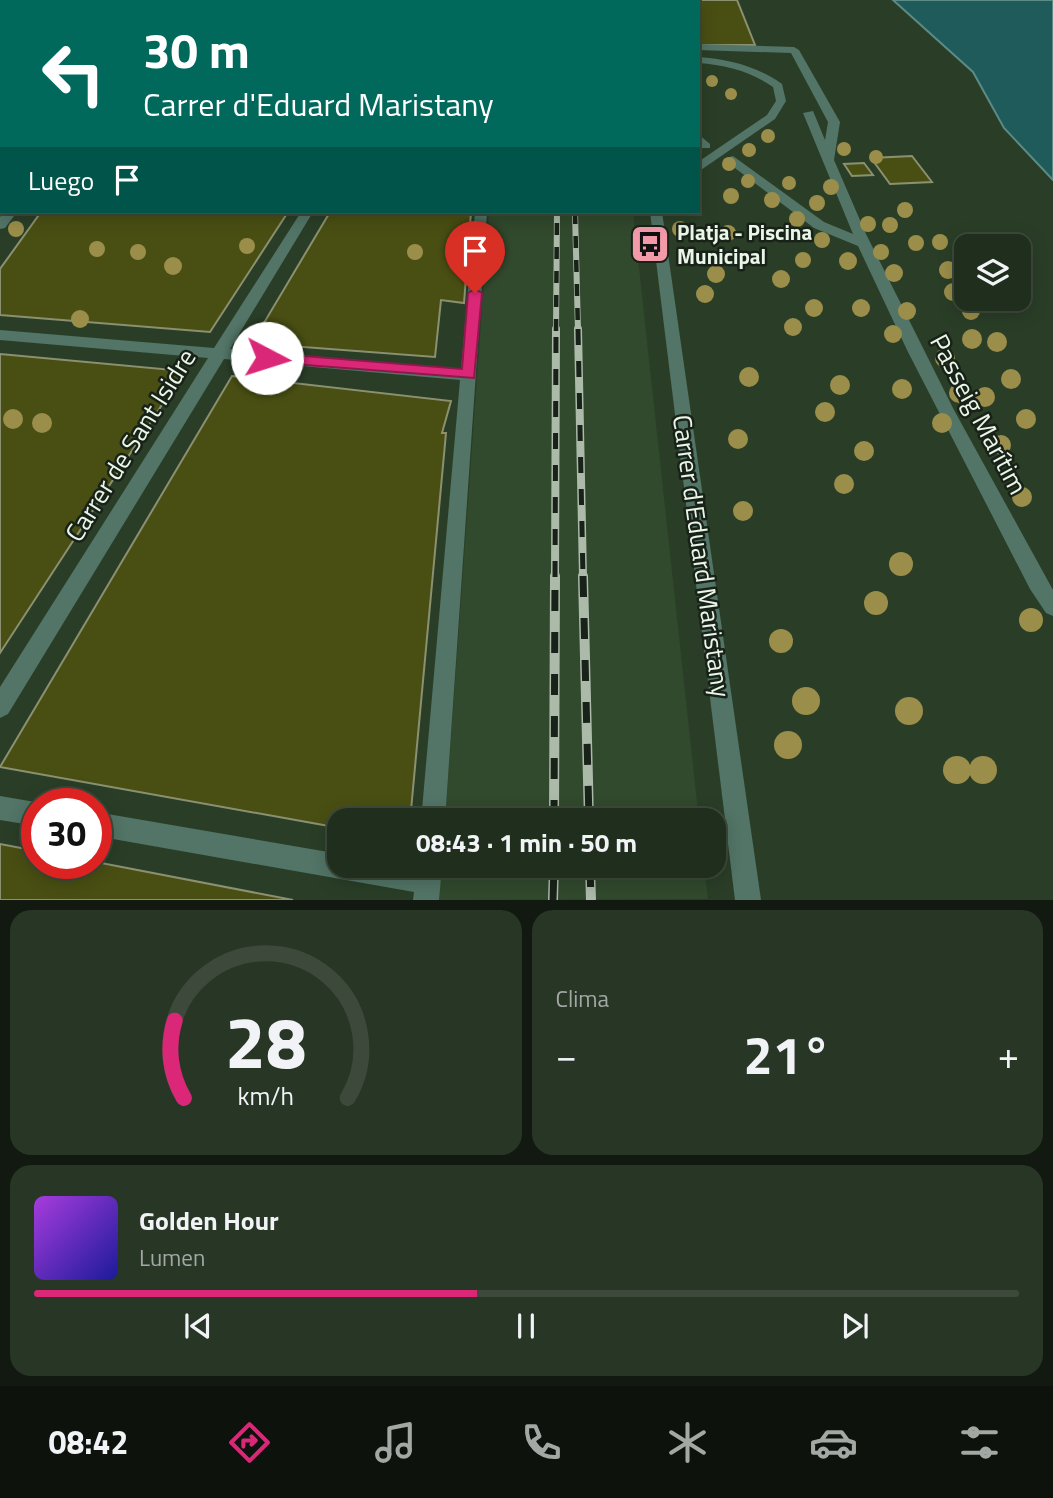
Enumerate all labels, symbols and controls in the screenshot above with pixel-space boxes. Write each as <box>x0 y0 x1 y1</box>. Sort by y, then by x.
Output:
text: 30 m <box>143 12 250 87</box>
icon: left <box>28 28 119 119</box>
text: Carrer d'Eduard Maristany <box>143 80 494 128</box>
text: Luego <box>28 161 94 200</box>
icon: arrive <box>108 161 146 199</box>
place label: Platja - Piscina Municipal <box>677 216 812 272</box>
pin <box>445 221 505 293</box>
bus stop icon: Platja - Piscina Municipal <box>629 223 671 265</box>
icon: arrive <box>456 232 494 270</box>
map controls <box>954 234 1031 311</box>
button: layers <box>954 234 1031 311</box>
position arrow <box>230 321 304 395</box>
street label: Passeig Marítim <box>920 327 1038 501</box>
street label: Carrer de Sant Isidre <box>55 341 205 549</box>
street label: Carrer d'Eduard Maristany <box>663 412 741 700</box>
speed limit sign: 30 <box>21 788 112 879</box>
text: 08:43 · 1 min · 50 m <box>416 823 637 862</box>
text: Clima <box>556 981 609 1016</box>
text: 28 <box>225 987 307 1097</box>
text: 21° <box>744 1015 831 1094</box>
text: − <box>556 1026 577 1084</box>
text: + <box>998 1026 1019 1084</box>
text: km/h <box>237 1077 294 1115</box>
text: Golden Hour <box>139 1201 279 1240</box>
text: Lumen <box>139 1240 205 1275</box>
icon: previous <box>179 1307 217 1345</box>
icon: pause <box>507 1307 545 1345</box>
icon: next <box>836 1307 874 1345</box>
text: 08:42 <box>49 1418 128 1466</box>
icon: directions <box>225 1418 274 1467</box>
icon: music <box>371 1418 420 1467</box>
icon: phone <box>517 1418 566 1467</box>
icon: climate <box>663 1418 712 1467</box>
icon: car <box>809 1418 858 1467</box>
icon: filters <box>955 1418 1004 1467</box>

